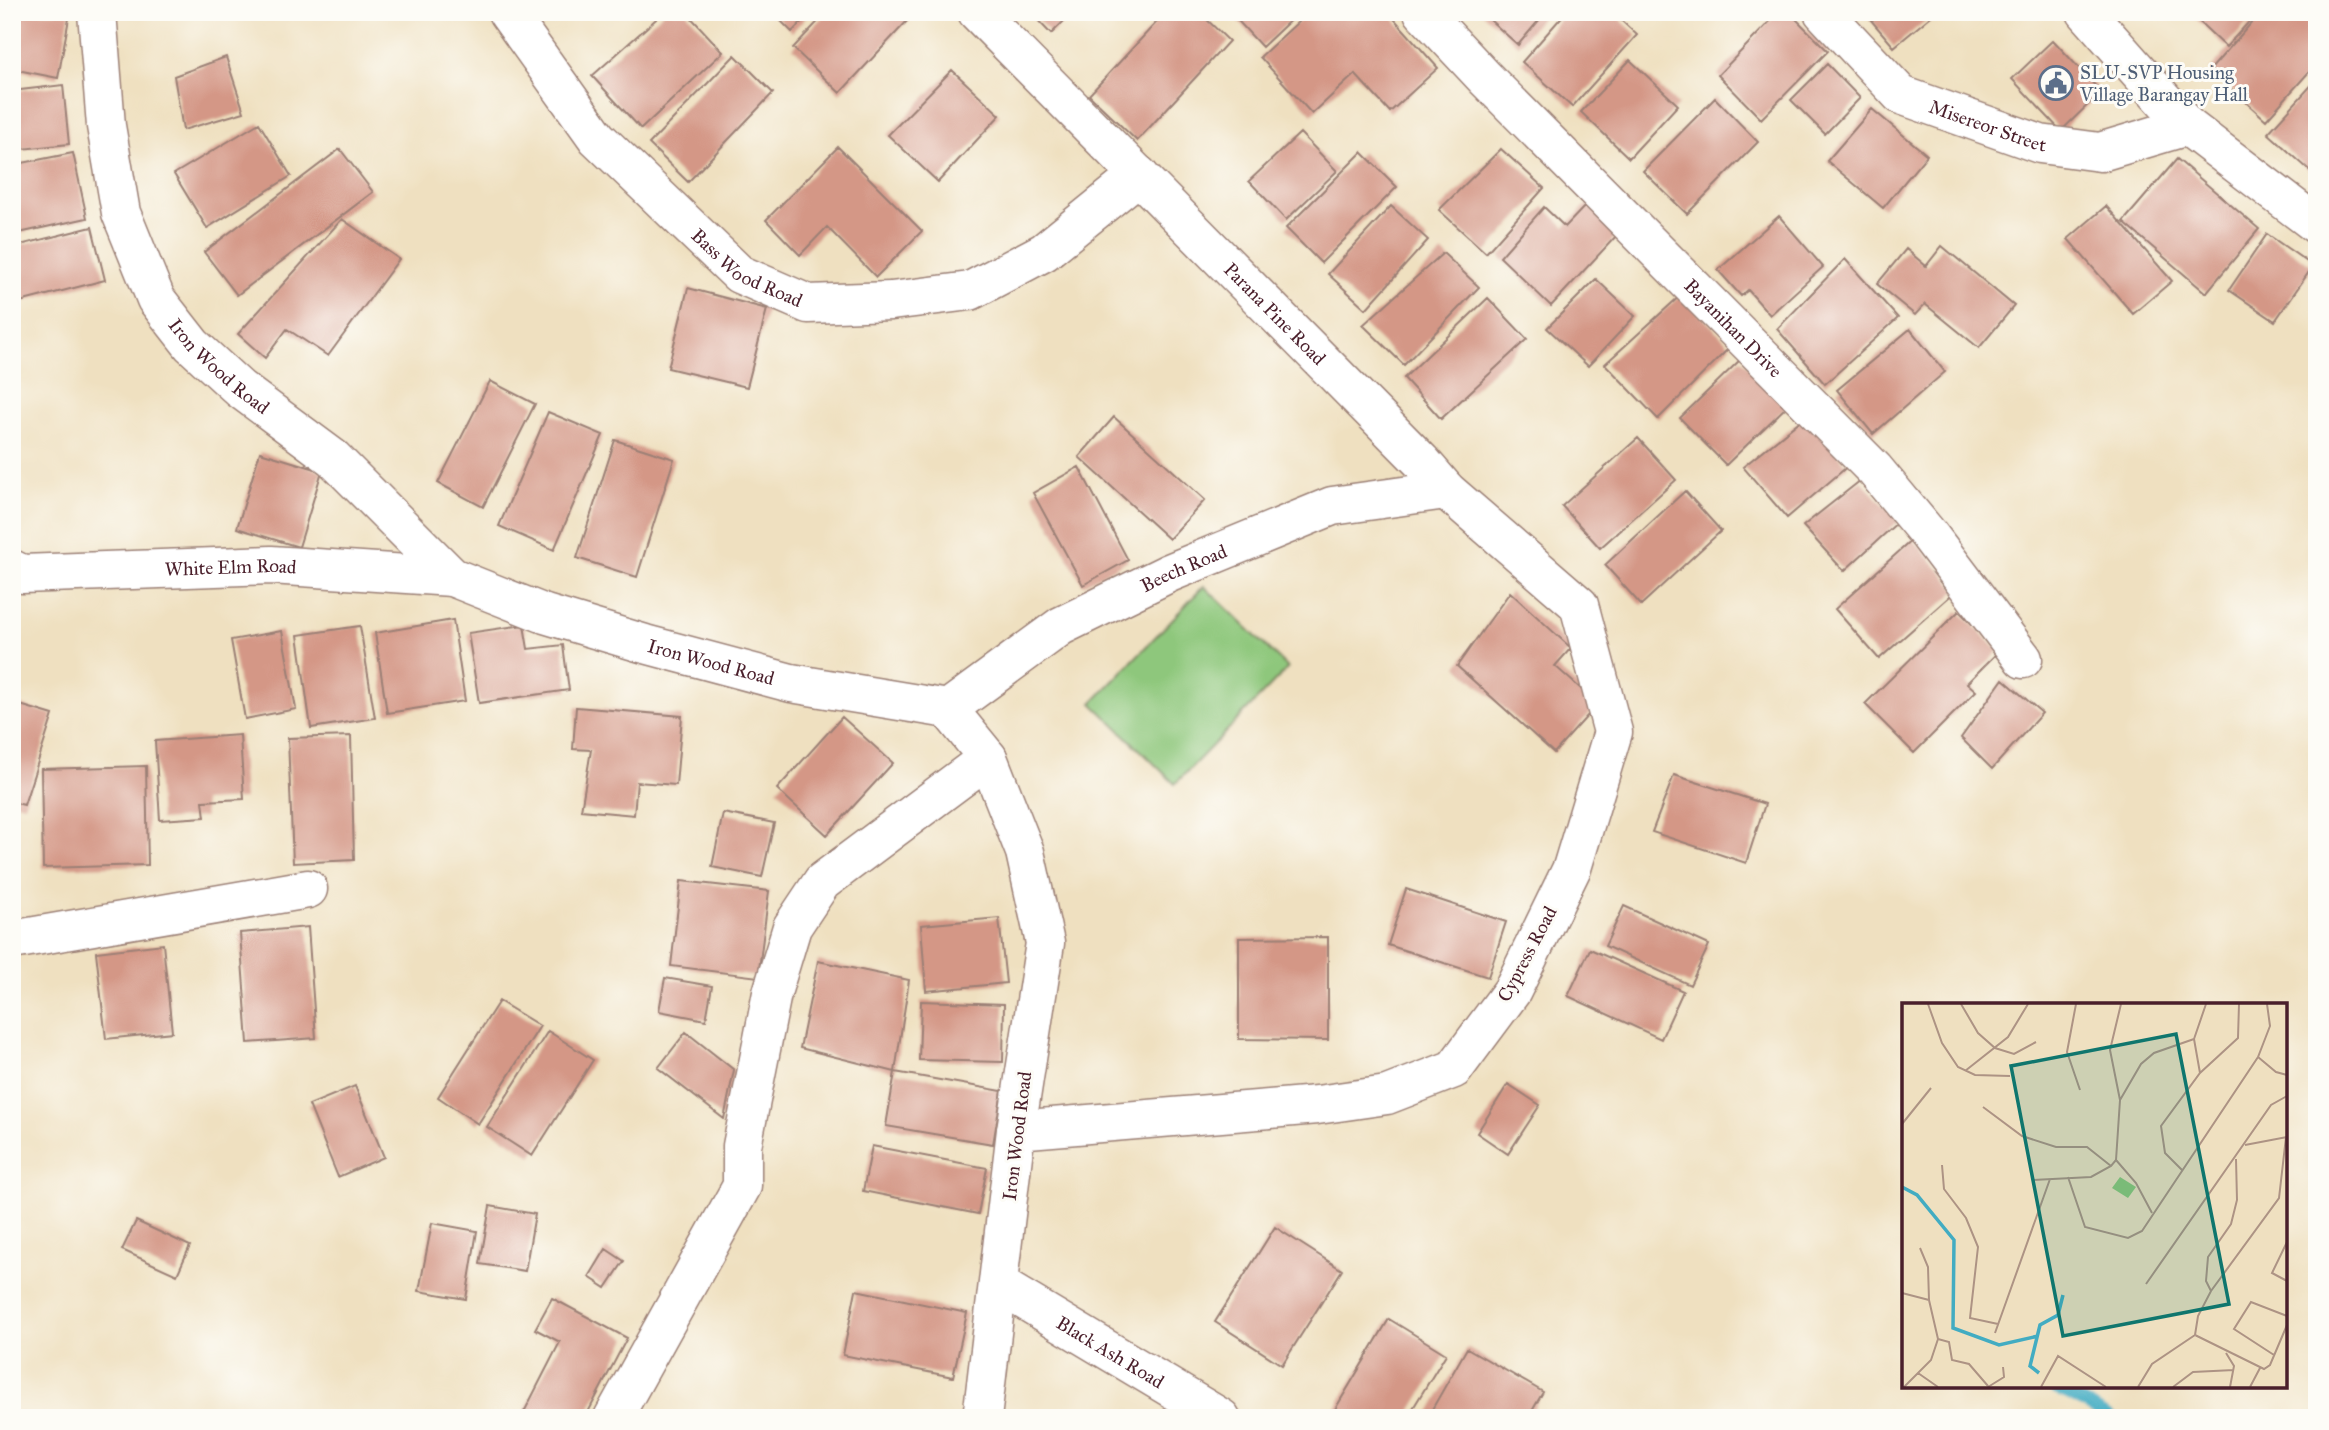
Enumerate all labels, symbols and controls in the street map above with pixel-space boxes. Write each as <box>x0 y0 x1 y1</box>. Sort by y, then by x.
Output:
place label: SLU-SVP Housing Village Barangay Hall <box>2079 61 2249 107</box>
public building icon: SLU-SVP Housing Village Barangay Hall <box>2037 64 2075 102</box>
street label: Misereor Street <box>1926 94 2048 156</box>
street label: Bass Wood Road <box>687 223 807 312</box>
street label: Parana Pine Road <box>1219 257 1331 370</box>
street label: Bayanihan Drive <box>1680 274 1788 382</box>
street label: Iron Wood Road <box>164 314 275 419</box>
street label: Beech Road <box>1137 539 1230 597</box>
street label: White Elm Road <box>164 553 298 580</box>
street label: Iron Wood Road <box>645 634 777 690</box>
street label: Cypress Road <box>1492 902 1562 1006</box>
inset map <box>1902 1003 2287 1388</box>
street label: Iron Wood Road <box>998 1070 1036 1202</box>
street label: Black Ash Road <box>1052 1311 1169 1393</box>

